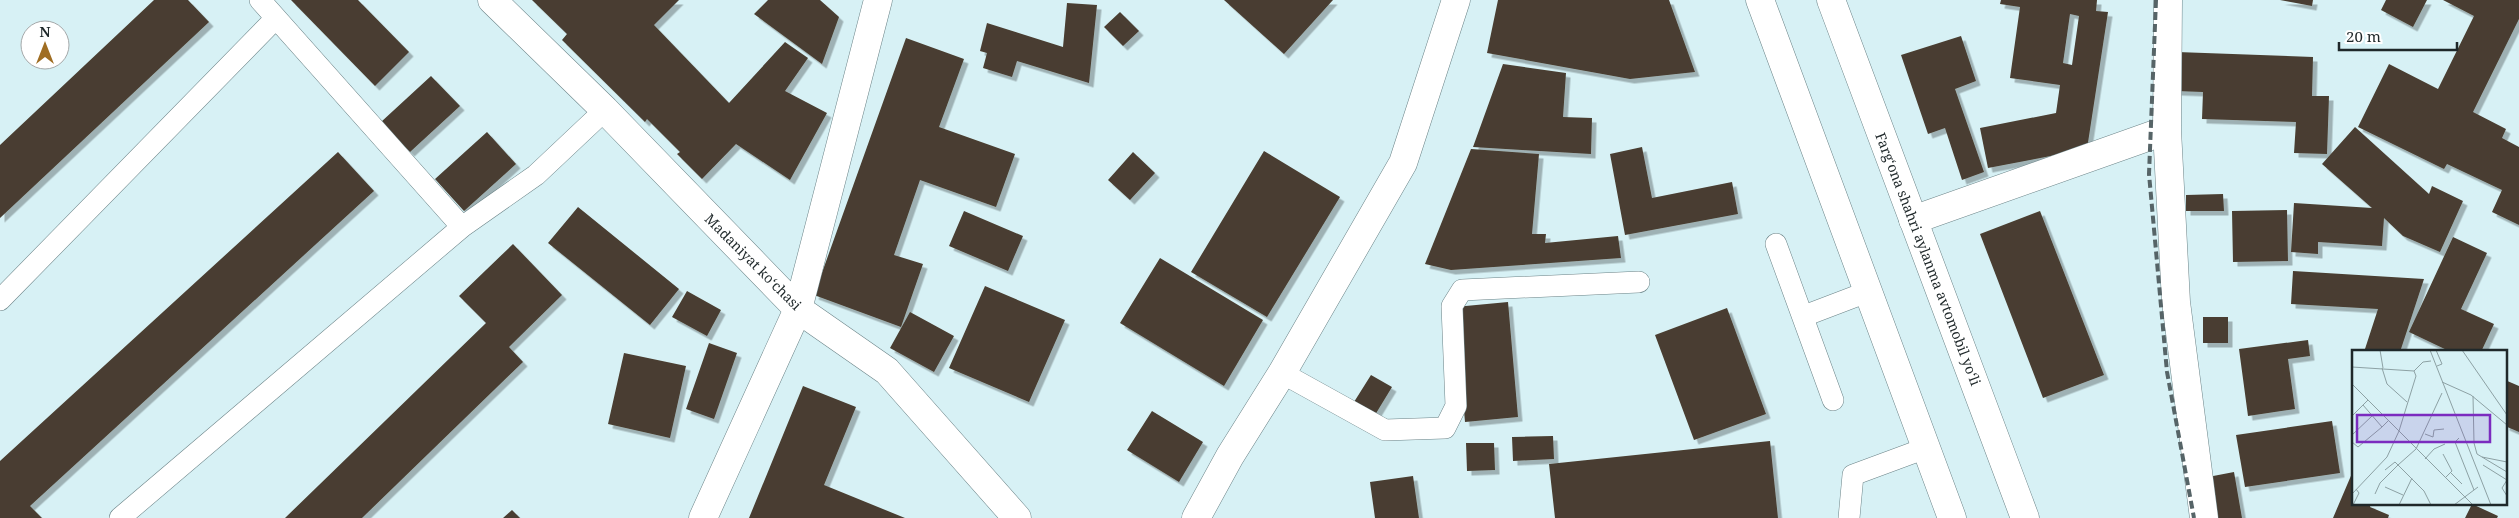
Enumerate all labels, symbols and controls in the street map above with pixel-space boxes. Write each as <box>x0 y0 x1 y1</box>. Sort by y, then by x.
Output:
north arrow <box>20 20 70 70</box>
scale bar <box>2339 20 2456 52</box>
text: N <box>39 22 51 41</box>
text: 20 m <box>2346 26 2381 46</box>
street label: Fargʻona shahri aylanma avtomobil yoʻli <box>1871 130 1986 389</box>
street label: Madaniyat koʻchasi <box>701 209 806 314</box>
inset map <box>2352 350 2506 506</box>

